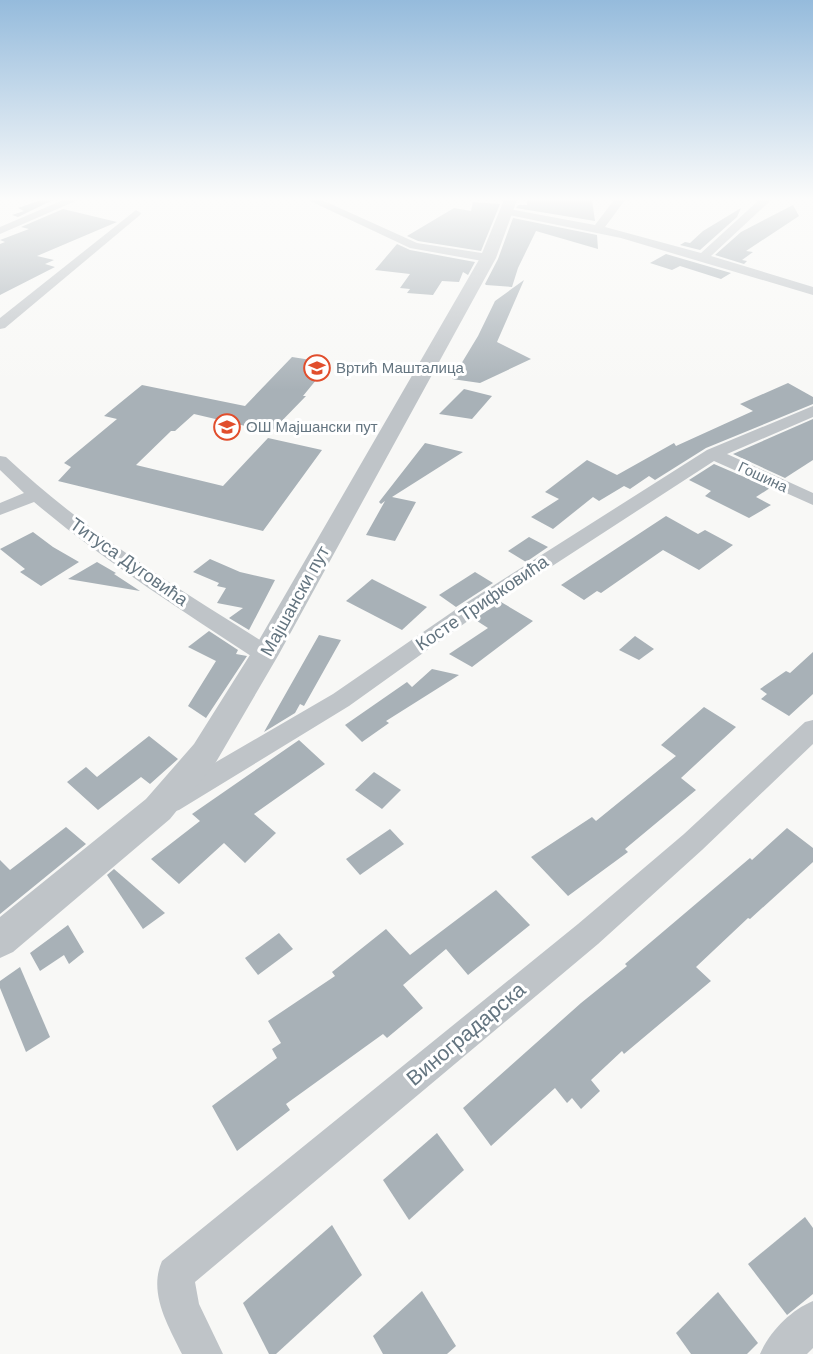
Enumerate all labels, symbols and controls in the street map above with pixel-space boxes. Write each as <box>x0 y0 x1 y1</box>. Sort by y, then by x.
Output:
school or university icon: Вртић Машталица <box>302 353 332 383</box>
place label: Вртић Машталица <box>336 359 465 376</box>
school or university icon: ОШ Мајшански пут <box>212 412 242 442</box>
place label: ОШ Мајшански пут <box>246 418 378 435</box>
street label: Гошина <box>736 458 791 496</box>
street label: Титуса Дуговића <box>66 514 192 611</box>
street label: Мајшански пут <box>257 543 333 659</box>
street label: Косте Трифковића <box>412 551 553 655</box>
street label: Виноградарска <box>402 977 530 1090</box>

